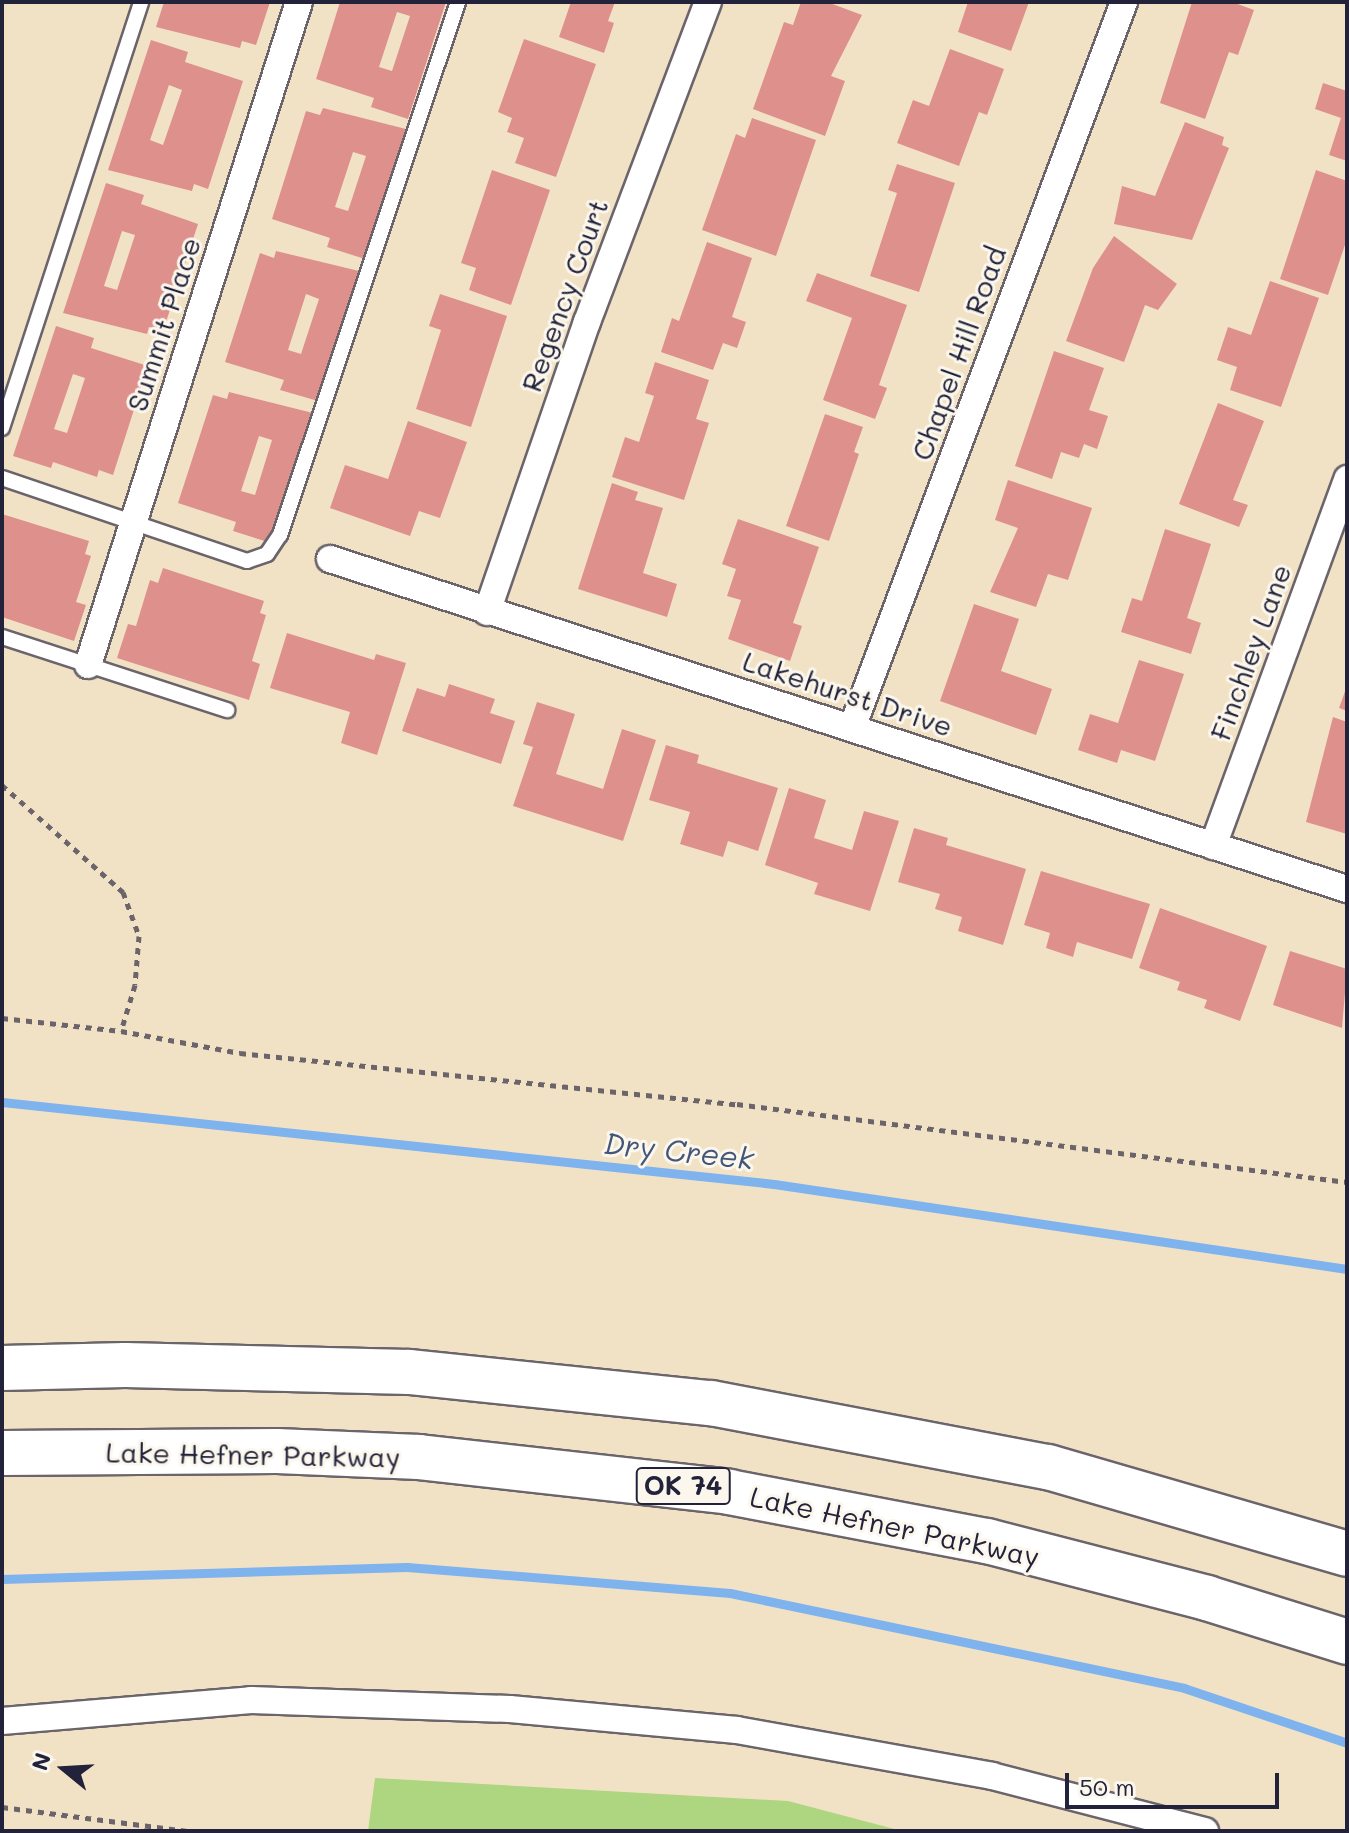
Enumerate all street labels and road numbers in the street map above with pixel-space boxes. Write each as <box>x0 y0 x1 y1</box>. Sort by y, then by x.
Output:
street label: Regency Court <box>514 194 614 396</box>
street label: Summit Place <box>119 233 207 415</box>
street label: Chapel Hill Road <box>904 241 1012 465</box>
street label: Finchley Lane <box>1203 559 1297 745</box>
street label: Lakehurst Drive <box>739 643 957 743</box>
street label: Lake Hefner Parkway <box>105 1435 401 1473</box>
road number: OK 74 <box>635 1464 731 1508</box>
street label: Lake Hefner Parkway <box>747 1479 1043 1573</box>

